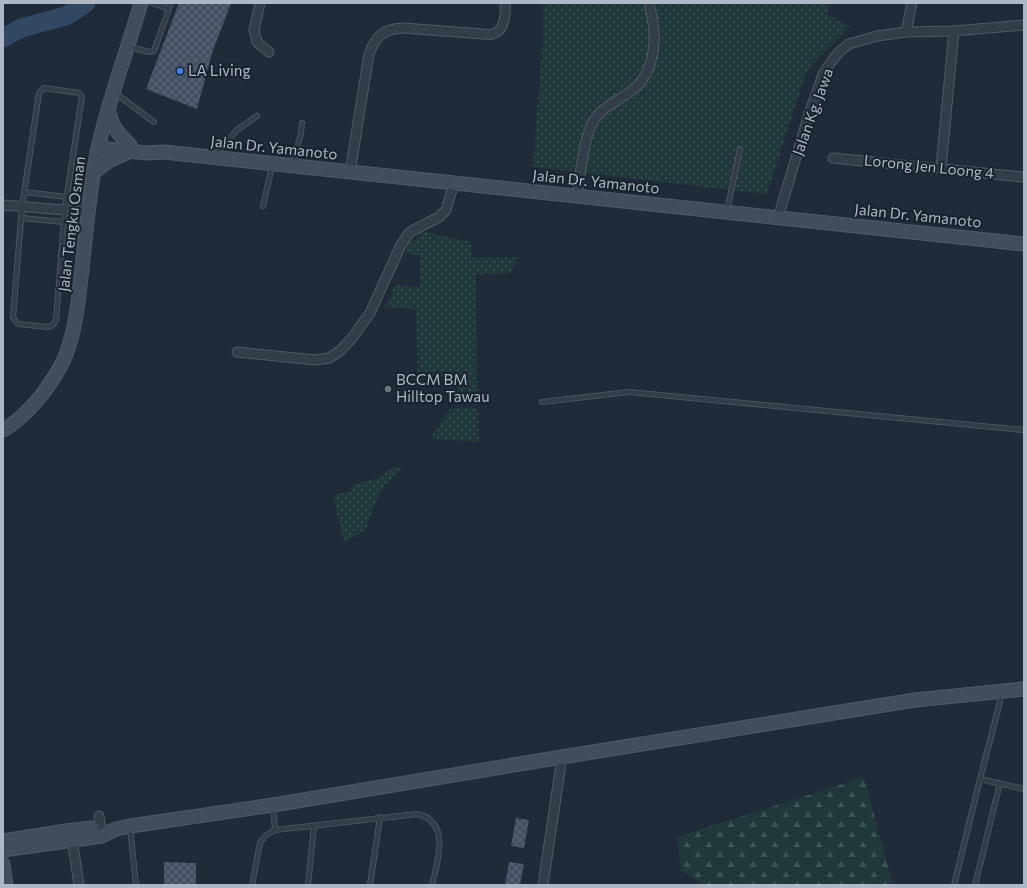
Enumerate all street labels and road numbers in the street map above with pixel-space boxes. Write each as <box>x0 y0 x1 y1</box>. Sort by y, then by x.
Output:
street label: Jalan Kg. Jawa <box>788 66 836 158</box>
street label: Jalan Dr. Yamanoto <box>210 131 339 163</box>
street label: Lorong Jen Loong 4 <box>863 150 995 182</box>
street label: Jalan Tengku Osman <box>54 155 88 293</box>
street label: Jalan Dr. Yamanoto <box>532 165 661 197</box>
street label: Jalan Dr. Yamanoto <box>854 199 983 231</box>

